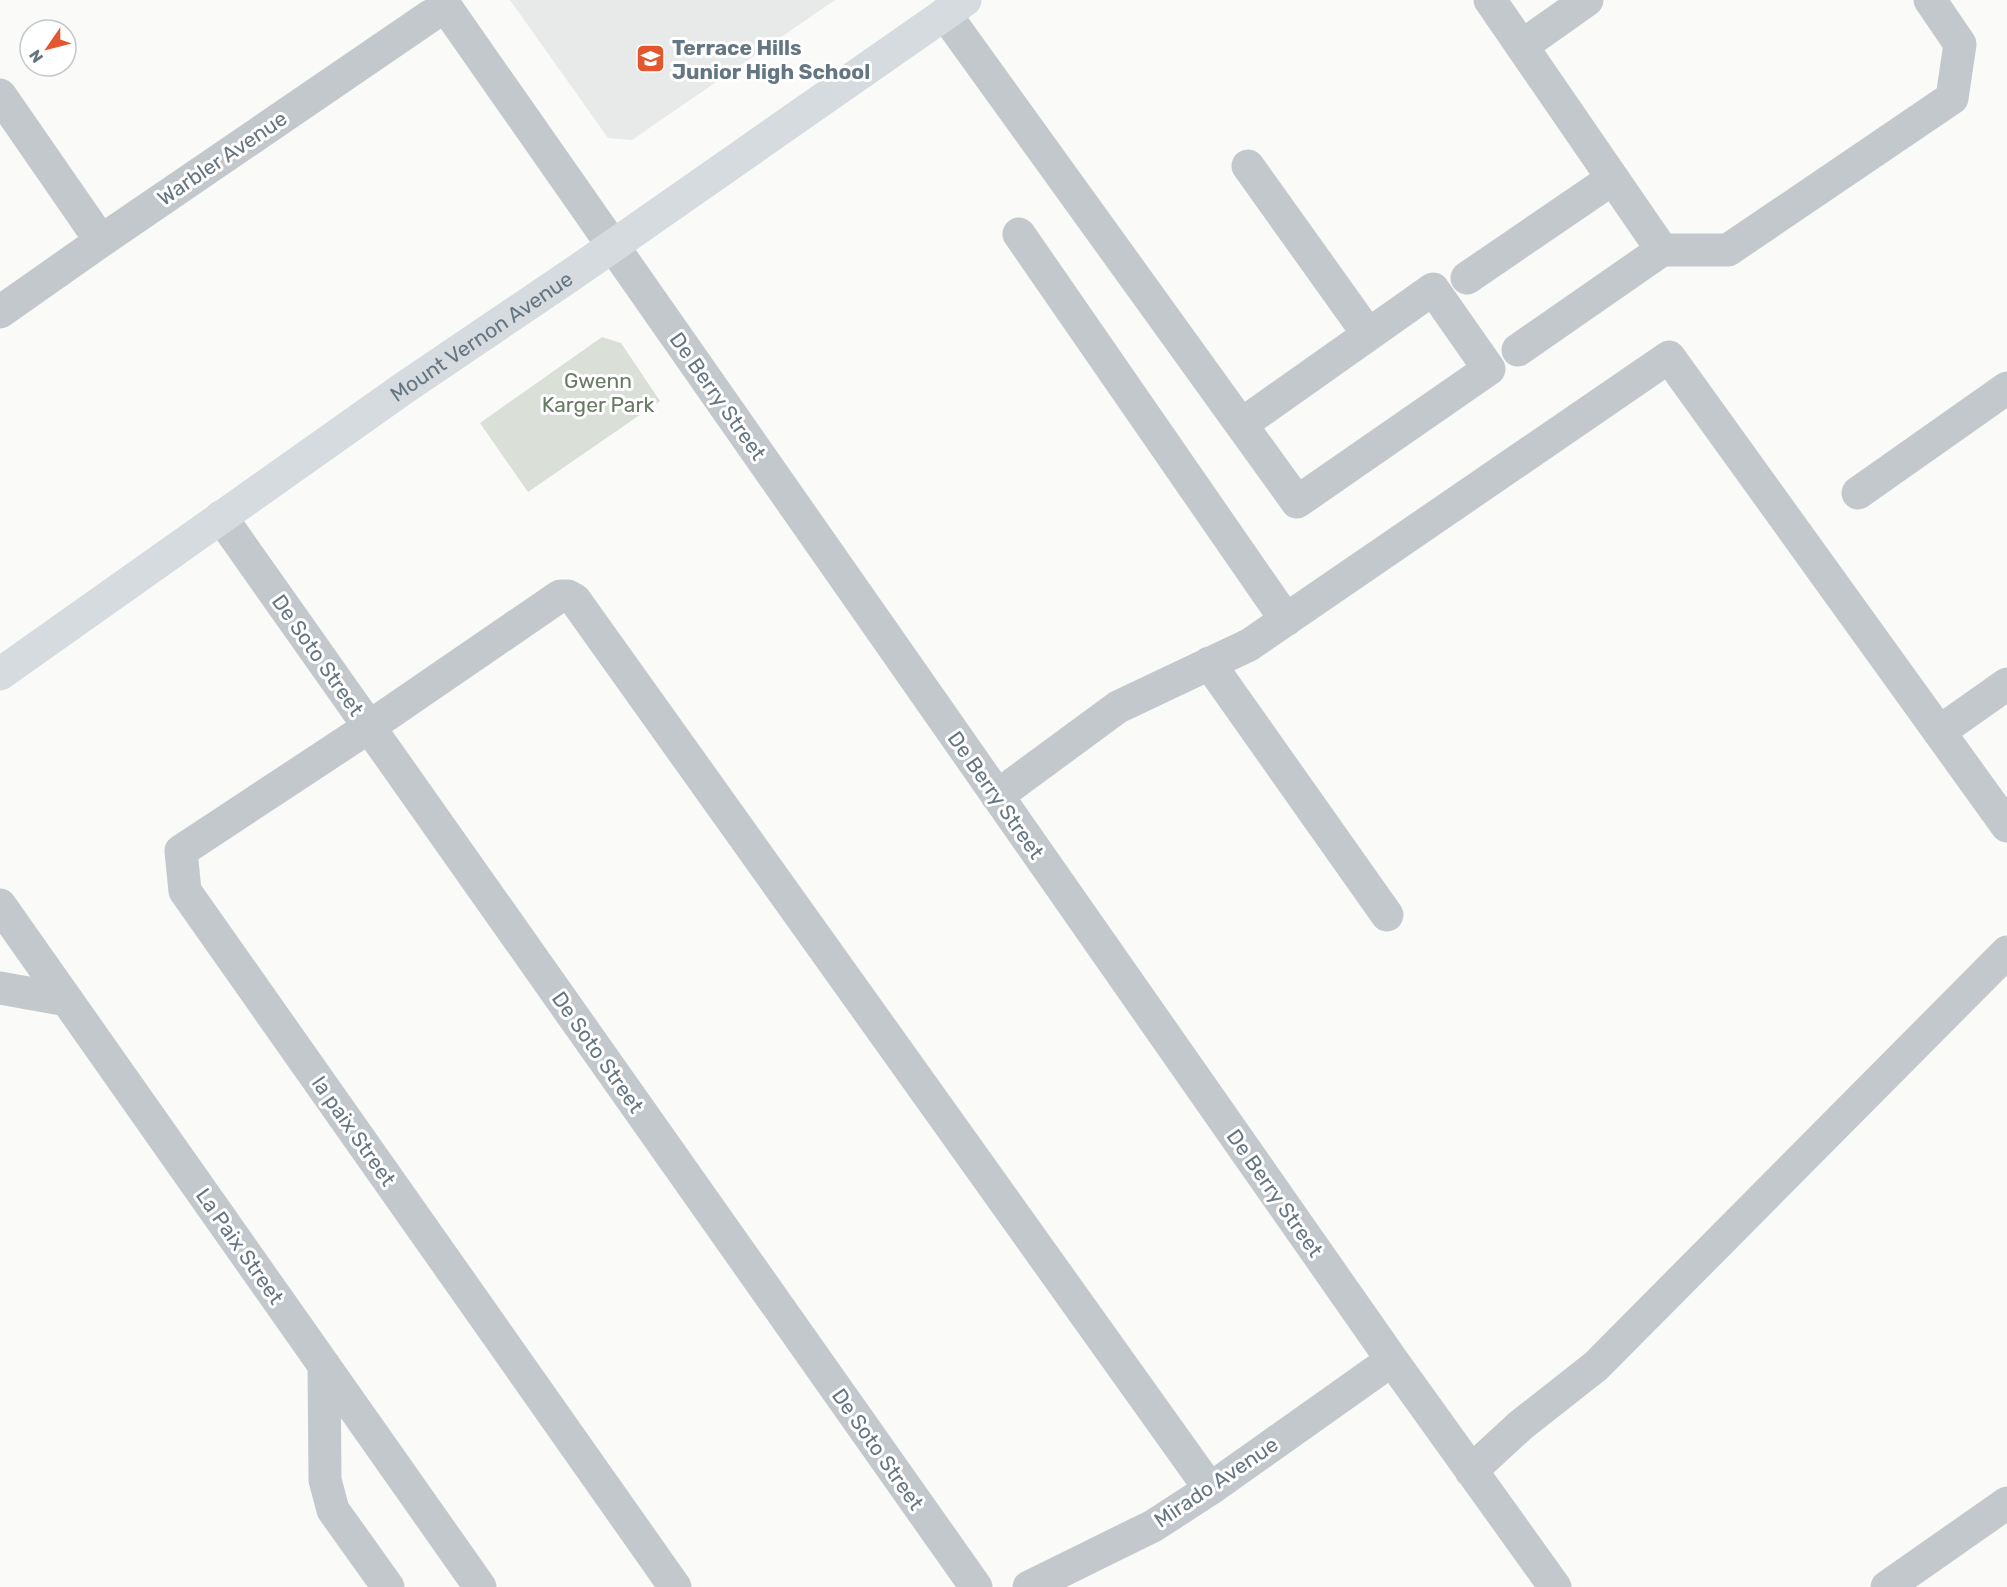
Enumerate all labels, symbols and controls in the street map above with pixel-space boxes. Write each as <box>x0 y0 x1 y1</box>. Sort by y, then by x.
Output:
north arrow <box>18 18 78 78</box>
place label: Terrace Hills Junior High School <box>672 35 870 84</box>
school or university icon: Terrace Hills Junior High School <box>635 43 667 75</box>
text: N <box>25 46 47 66</box>
street label: Warbler Avenue <box>152 105 292 211</box>
street label: Mount Vernon Avenue <box>385 265 577 407</box>
street label: De Berry Street <box>665 327 771 465</box>
park label: Gwenn Karger Park <box>542 368 654 417</box>
street label: De Soto Street <box>267 589 369 721</box>
street label: De Berry Street <box>943 726 1049 864</box>
street label: De Soto Street <box>547 986 649 1118</box>
street label: la paix Street <box>307 1071 401 1191</box>
street label: De Berry Street <box>1222 1124 1328 1262</box>
street label: La Paix Street <box>191 1183 289 1309</box>
street label: De Soto Street <box>827 1383 929 1515</box>
street label: Mirado Avenue <box>1149 1431 1283 1533</box>

